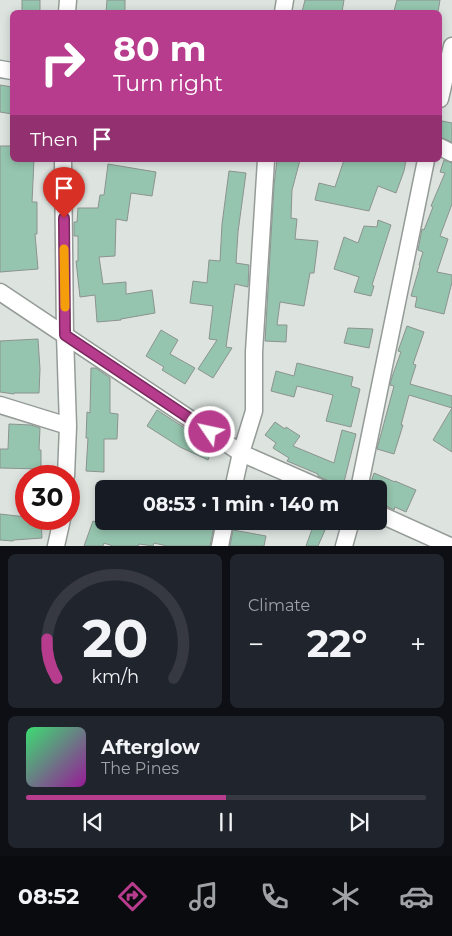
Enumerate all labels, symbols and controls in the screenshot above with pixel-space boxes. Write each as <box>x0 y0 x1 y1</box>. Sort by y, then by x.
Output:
text: 80 m <box>113 27 207 70</box>
icon: right <box>30 30 95 95</box>
text: Turn right <box>113 70 223 97</box>
icon: arrive <box>88 125 116 153</box>
text: Then <box>30 128 78 151</box>
pin <box>43 167 85 218</box>
icon: arrive <box>50 174 78 202</box>
position arrow <box>183 405 235 457</box>
speed limit sign: 30 <box>15 465 80 530</box>
text: 08:53 · 1 min · 140 m <box>143 493 339 516</box>
text: Climate <box>248 596 310 615</box>
text: 20 <box>82 607 148 670</box>
text: 22° <box>307 620 367 667</box>
text: − <box>248 627 264 661</box>
text: + <box>410 627 426 661</box>
text: km/h <box>91 666 139 687</box>
text: Afterglow <box>101 736 200 759</box>
text: The Pines <box>101 759 179 778</box>
icon: previous <box>79 808 107 836</box>
icon: pause <box>212 808 240 836</box>
icon: next <box>345 808 373 836</box>
icon: directions <box>115 879 150 914</box>
icon: music <box>186 879 221 914</box>
icon: phone <box>257 879 292 914</box>
icon: climate <box>328 879 363 914</box>
icon: car <box>399 879 434 914</box>
text: 08:52 <box>18 883 79 910</box>

